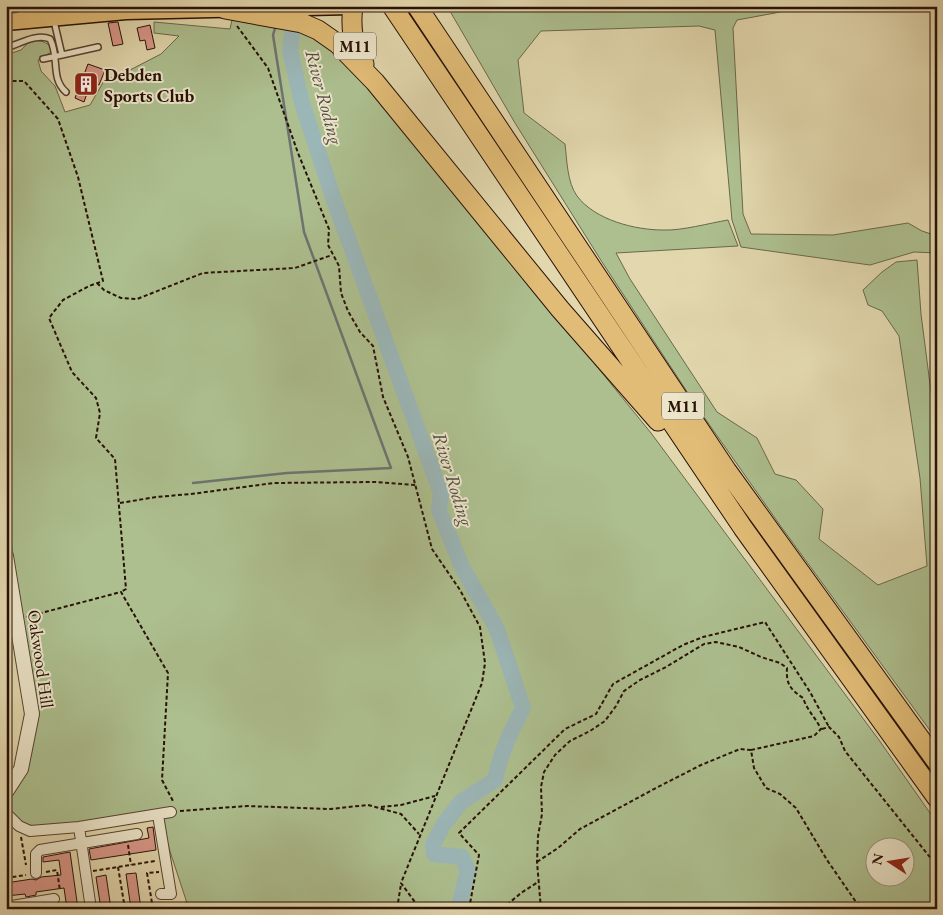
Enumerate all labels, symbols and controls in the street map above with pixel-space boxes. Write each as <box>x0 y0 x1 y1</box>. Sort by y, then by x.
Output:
road number: M11 <box>334 32 376 59</box>
water label: River Roding <box>299 47 349 148</box>
place label: Debden Sports Club <box>104 63 194 107</box>
building icon: Debden Sports Club <box>73 71 99 97</box>
road number: M11 <box>662 392 704 420</box>
water label: River Roding <box>427 429 479 530</box>
street label: Oakwood Hill <box>23 608 59 710</box>
north arrow <box>866 838 916 888</box>
text: N <box>867 851 887 867</box>

